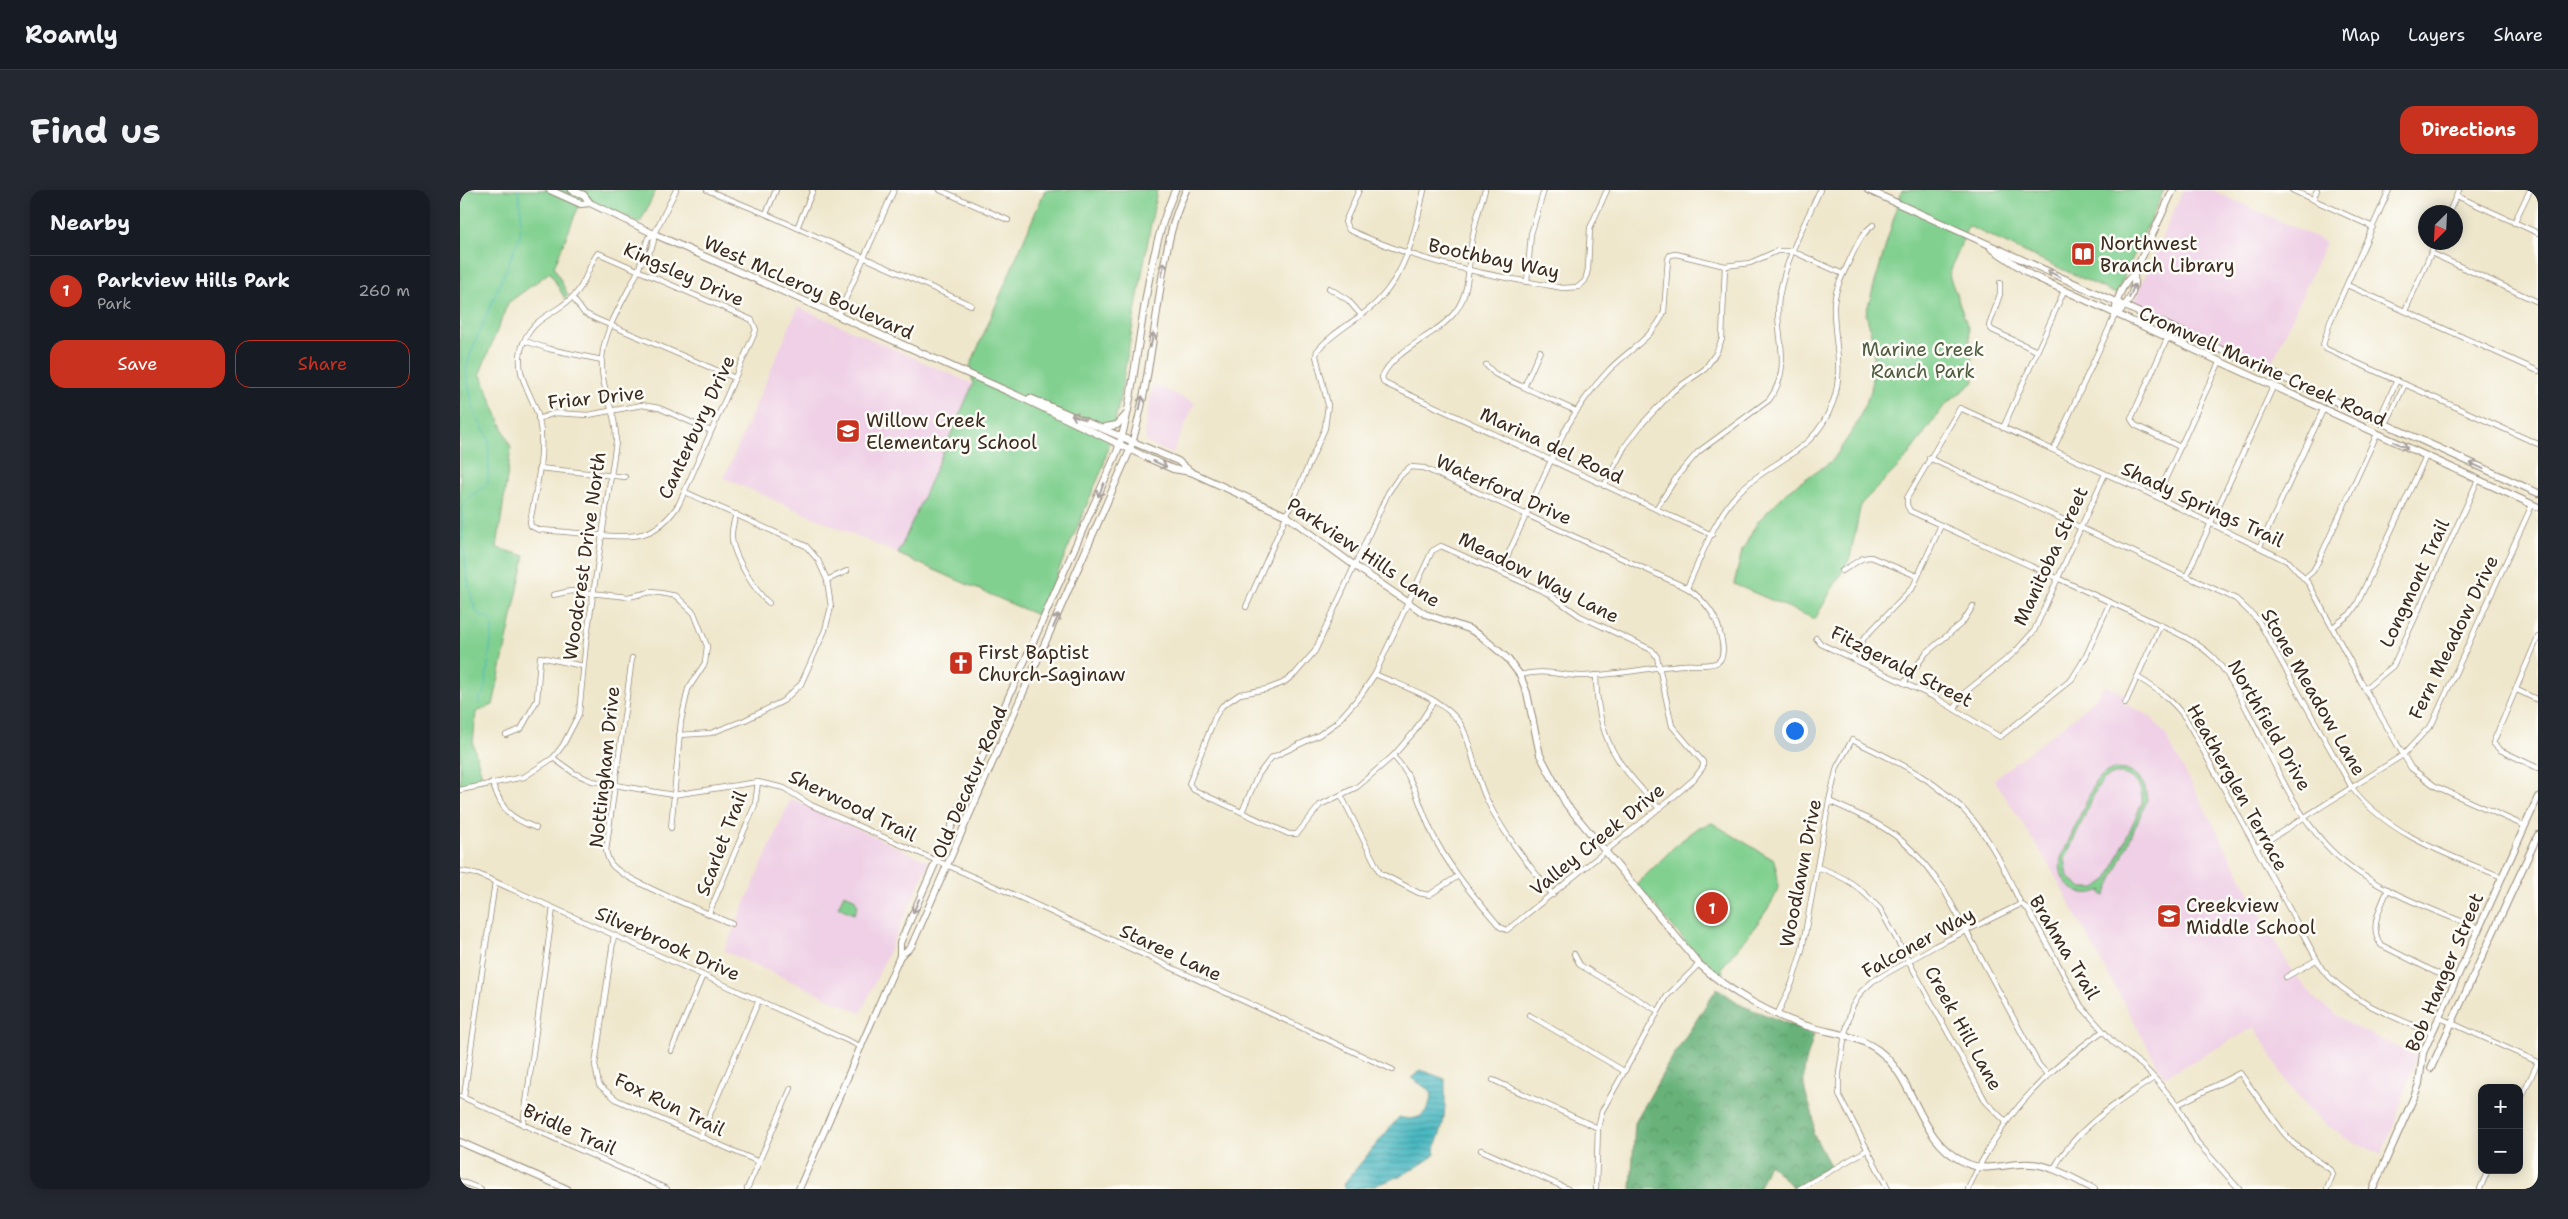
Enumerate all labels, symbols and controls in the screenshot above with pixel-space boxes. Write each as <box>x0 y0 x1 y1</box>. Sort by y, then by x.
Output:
text: Roamly <box>25 19 118 51</box>
text: Map <box>2342 23 2380 47</box>
text: Layers <box>2408 23 2465 47</box>
text: Share <box>2493 23 2543 47</box>
button: Directions <box>2400 106 2538 154</box>
text: Find us <box>30 107 161 154</box>
north arrow <box>2418 205 2463 250</box>
text: Nearby <box>50 209 130 237</box>
street label: West McLeroy Boulevard <box>700 230 918 345</box>
place label: Northwest Branch Library <box>2100 231 2235 278</box>
street label: Boothbay Way <box>1426 232 1562 285</box>
street label: Kingsley Drive <box>620 237 748 312</box>
library icon: Northwest Branch Library <box>2070 241 2096 267</box>
one-way arrow <box>1159 261 1169 277</box>
text: Parkview Hills Park <box>97 268 290 293</box>
one-way arrow <box>2047 269 2062 279</box>
text: 1 <box>62 280 70 301</box>
text: 260 m <box>358 280 410 301</box>
one-way arrow <box>2128 284 2137 299</box>
text: Park <box>97 293 131 314</box>
street label: Cromwell Marine Creek Road <box>2135 300 2391 432</box>
one-way arrow <box>1148 332 1158 348</box>
park label: Marine Creek Ranch Park <box>1862 337 1985 384</box>
button: Save <box>50 340 225 388</box>
button: Share <box>235 340 410 388</box>
street label: Canterbury Drive <box>652 351 741 503</box>
street label: Friar Drive <box>547 380 646 415</box>
one-way arrow <box>1137 395 1147 411</box>
street label: Marina del Road <box>1476 401 1628 490</box>
place label: Willow Creek Elementary School <box>866 408 1037 455</box>
one-way arrow <box>1071 412 1086 421</box>
school or university icon: Willow Creek Elementary School <box>835 418 861 444</box>
one-way arrow <box>2393 441 2408 450</box>
street label: Waterford Drive <box>1432 448 1576 531</box>
street label: Woodcrest Drive North <box>557 450 612 662</box>
street label: Shady Springs Trail <box>2118 456 2288 553</box>
one-way arrow <box>1152 459 1167 469</box>
one-way arrow <box>2470 461 2485 471</box>
one-way arrow <box>1095 482 1105 497</box>
street label: Manitoba Street <box>2007 483 2094 630</box>
street label: Parkview Hills Lane <box>1282 492 1445 613</box>
street label: Longmont Trail <box>2374 515 2455 652</box>
street label: Meadow Way Lane <box>1454 526 1623 629</box>
street label: Fern Meadow Drive <box>2403 551 2504 723</box>
street label: Stone Meadow Lane <box>2255 604 2372 780</box>
one-way arrow <box>1051 614 1061 629</box>
street label: Fitzgerald Street <box>1827 620 1977 713</box>
place label: First Baptist Church-Saginaw <box>978 640 1126 687</box>
church icon: First Baptist Church-Saginaw <box>948 650 974 676</box>
street label: Northfield Drive <box>2222 655 2317 795</box>
street label: Nottingham Drive <box>584 685 625 849</box>
street label: Heatherglen Terrace <box>2181 699 2294 875</box>
street label: Old Decatur Road <box>926 702 1013 862</box>
your location <box>1782 718 1808 744</box>
street label: Sherwood Trail <box>785 764 921 847</box>
street label: Valley Creek Drive <box>1525 777 1670 901</box>
street label: Scarlet Trail <box>690 787 753 899</box>
street label: Woodlawn Drive <box>1774 797 1827 949</box>
pin: 1 <box>1696 889 1728 927</box>
street label: Bob Hanger Street <box>2400 889 2489 1056</box>
street label: Brahma Trail <box>2024 890 2106 1004</box>
place label: Creekview Middle School <box>2186 893 2316 940</box>
one-way arrow <box>911 898 921 913</box>
street label: Silverbrook Drive <box>592 900 744 987</box>
street label: Falconer Way <box>1858 901 1979 984</box>
school or university icon: Creekview Middle School <box>2156 903 2182 929</box>
street label: Staree Lane <box>1116 918 1226 987</box>
street label: Creek Hill Lane <box>1919 962 2008 1095</box>
street label: Fox Run Trail <box>610 1067 729 1142</box>
map controls <box>2478 1084 2523 1174</box>
button: + <box>2478 1084 2523 1129</box>
street label: Bridle Trail <box>519 1098 621 1161</box>
button: − <box>2478 1129 2523 1174</box>

